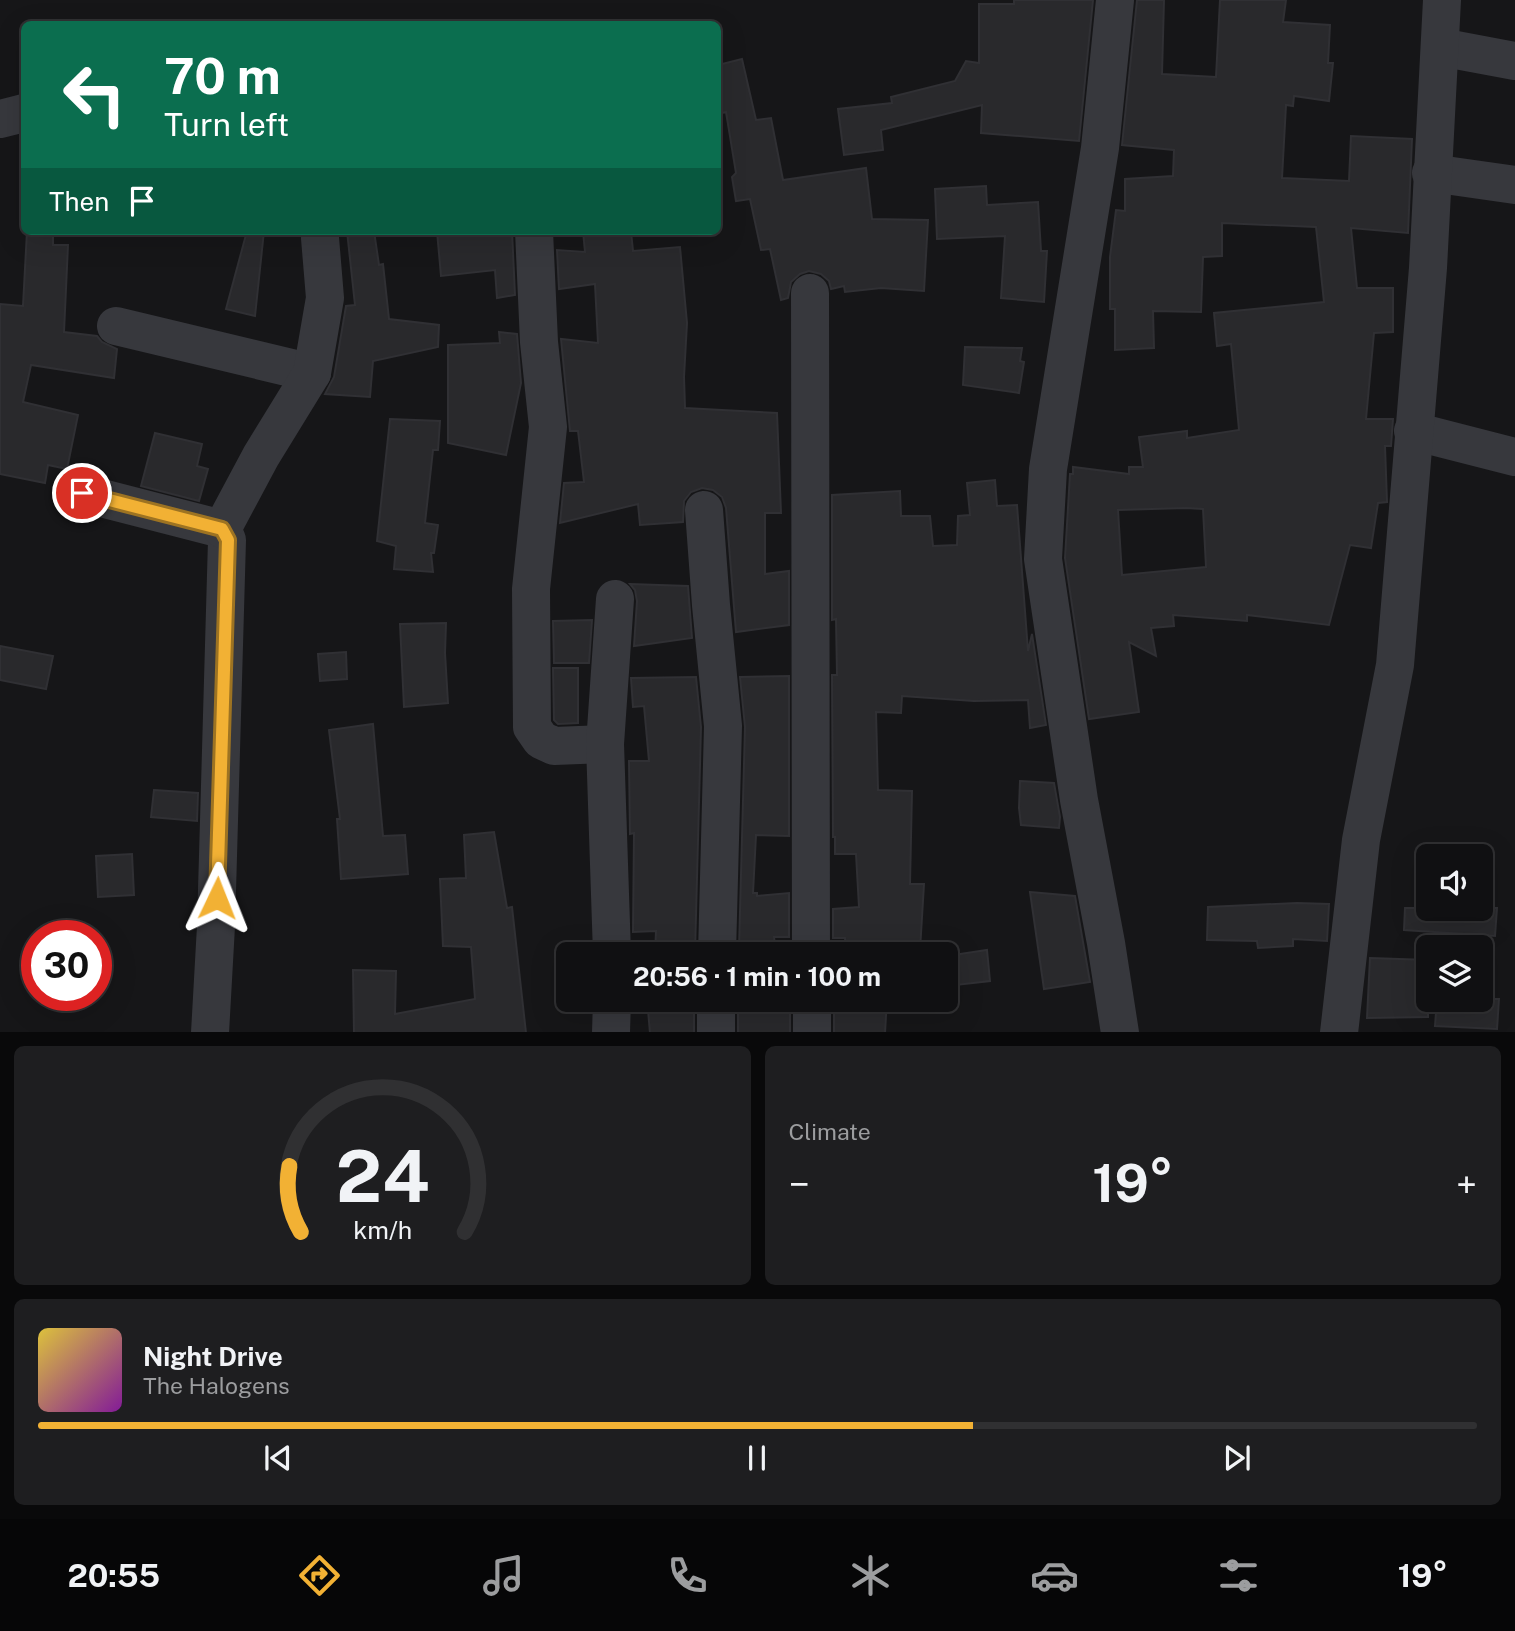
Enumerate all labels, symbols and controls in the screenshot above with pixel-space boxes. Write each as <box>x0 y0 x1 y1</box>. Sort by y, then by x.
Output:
text: 70 m <box>164 47 281 105</box>
icon: left <box>49 49 140 140</box>
text: Turn left <box>164 106 289 143</box>
icon: arrive <box>123 182 161 220</box>
text: Then <box>49 186 109 217</box>
pin <box>52 463 112 523</box>
icon: arrive <box>63 474 101 512</box>
map controls <box>1416 844 1493 1012</box>
button: sound <box>1416 844 1493 921</box>
position arrow <box>180 861 254 935</box>
speed limit sign: 30 <box>21 920 112 1011</box>
button: layers <box>1416 935 1493 1012</box>
text: 20:56 · 1 min · 100 m <box>633 961 881 992</box>
text: Climate <box>789 1118 871 1145</box>
text: 24 <box>335 1133 429 1218</box>
text: 19° <box>1092 1153 1173 1214</box>
text: − <box>789 1162 810 1207</box>
text: + <box>1456 1162 1477 1207</box>
text: km/h <box>353 1214 412 1244</box>
text: Night Drive <box>143 1341 283 1372</box>
text: The Halogens <box>143 1372 290 1399</box>
icon: previous <box>259 1439 297 1477</box>
icon: pause <box>738 1439 776 1477</box>
icon: next <box>1218 1439 1256 1477</box>
icon: directions <box>295 1551 344 1600</box>
icon: music <box>479 1551 528 1600</box>
icon: phone <box>663 1551 712 1600</box>
icon: climate <box>846 1551 895 1600</box>
icon: car <box>1030 1551 1079 1600</box>
icon: filters <box>1214 1551 1263 1600</box>
text: 20:55 <box>67 1557 160 1594</box>
text: 19° <box>1398 1557 1448 1594</box>

